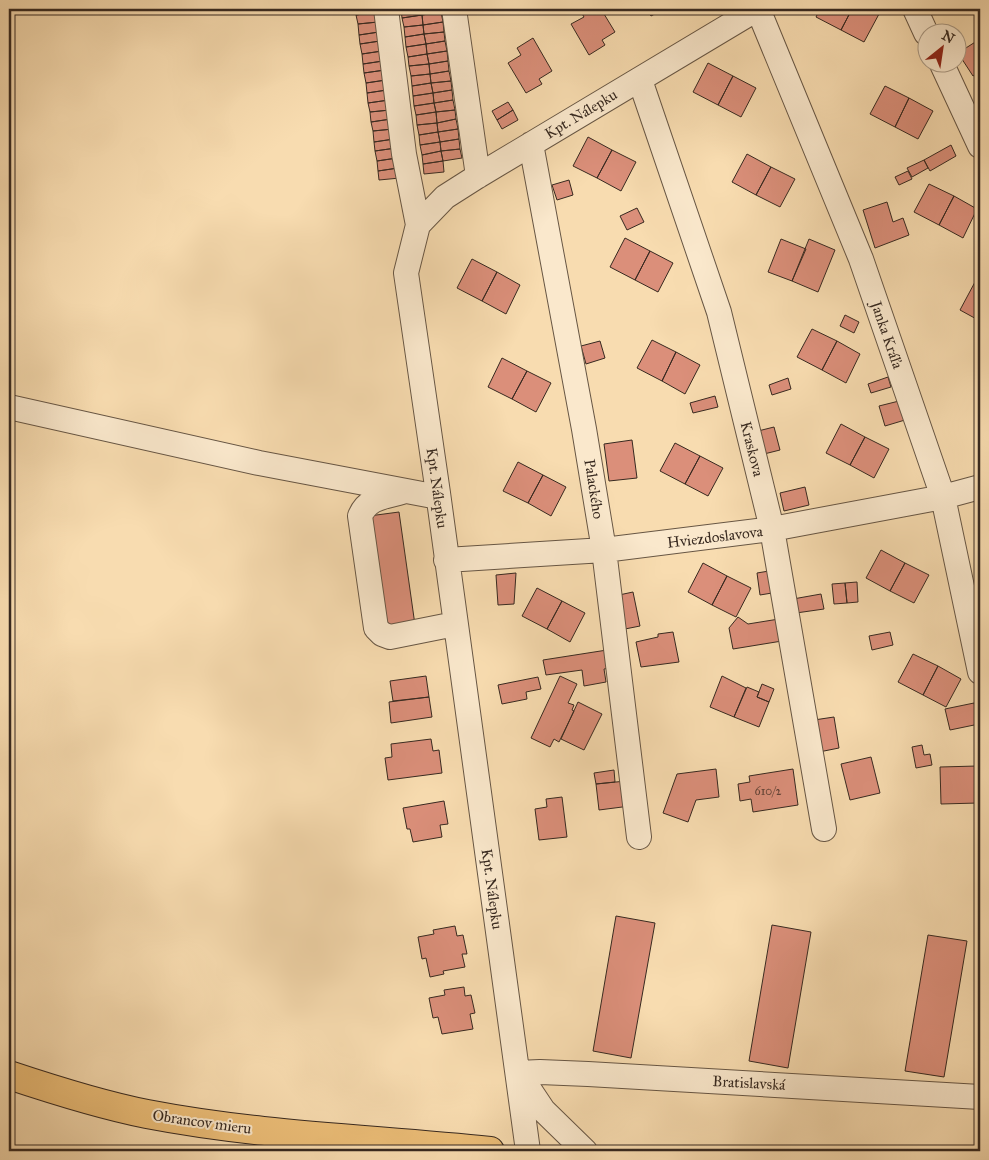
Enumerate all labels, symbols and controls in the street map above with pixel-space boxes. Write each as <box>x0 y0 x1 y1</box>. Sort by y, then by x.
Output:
north arrow <box>916 22 966 72</box>
text: N <box>939 27 958 48</box>
street label: Kpt. Nálepku <box>542 85 620 143</box>
street label: Janka Kráľa <box>865 297 907 372</box>
street label: Kraskova <box>737 420 768 479</box>
street label: Kpt. Nálepku <box>422 447 452 529</box>
street label: Palackého <box>580 458 608 521</box>
street label: Hviezdoslavova <box>666 522 764 552</box>
house number: 610/2 <box>755 784 782 798</box>
street label: Kpt. Nálepku <box>477 848 507 930</box>
street label: Bratislavská <box>712 1072 787 1094</box>
street label: Obrancov mieru <box>151 1106 253 1138</box>

